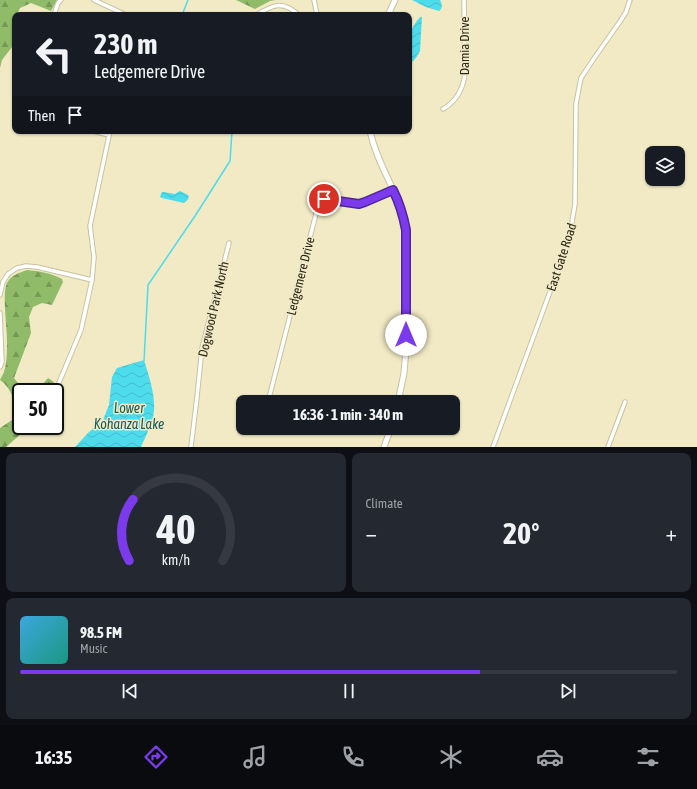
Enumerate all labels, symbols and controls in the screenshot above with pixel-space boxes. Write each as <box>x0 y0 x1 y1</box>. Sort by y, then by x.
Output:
street label: Damia Drive <box>457 17 472 75</box>
icon: left <box>28 28 80 80</box>
text: 230 m <box>94 28 157 60</box>
text: Ledgemere Drive <box>94 61 205 82</box>
icon: arrive <box>64 104 86 126</box>
text: Then <box>28 107 56 124</box>
map controls <box>645 146 685 186</box>
button: layers <box>645 146 685 186</box>
pin <box>307 182 341 216</box>
icon: arrive <box>313 188 335 210</box>
street label: East Gate Road <box>543 221 580 293</box>
street label: Ledgemere Drive <box>283 235 317 317</box>
street label: Dogwood Park North <box>195 260 232 358</box>
position arrow <box>385 314 427 356</box>
speed limit sign: 50 <box>12 383 64 435</box>
water label: Lower Kohanza Lake <box>94 400 164 432</box>
text: 16:36 · 1 min · 340 m <box>293 406 403 423</box>
text: Climate <box>366 496 403 511</box>
text: 40 <box>155 504 195 552</box>
text: 20° <box>503 516 539 550</box>
text: − <box>366 520 377 546</box>
text: + <box>666 520 677 546</box>
text: km/h <box>162 551 190 567</box>
text: 98.5 FM <box>80 624 122 641</box>
text: Music <box>80 641 107 656</box>
icon: previous <box>119 680 141 702</box>
icon: pause <box>338 680 360 702</box>
icon: next <box>557 680 579 702</box>
icon: directions <box>142 743 170 771</box>
icon: music <box>241 743 269 771</box>
icon: phone <box>339 743 367 771</box>
icon: climate <box>437 743 465 771</box>
icon: car <box>536 743 564 771</box>
icon: filters <box>634 743 662 771</box>
text: 16:35 <box>35 747 72 768</box>

